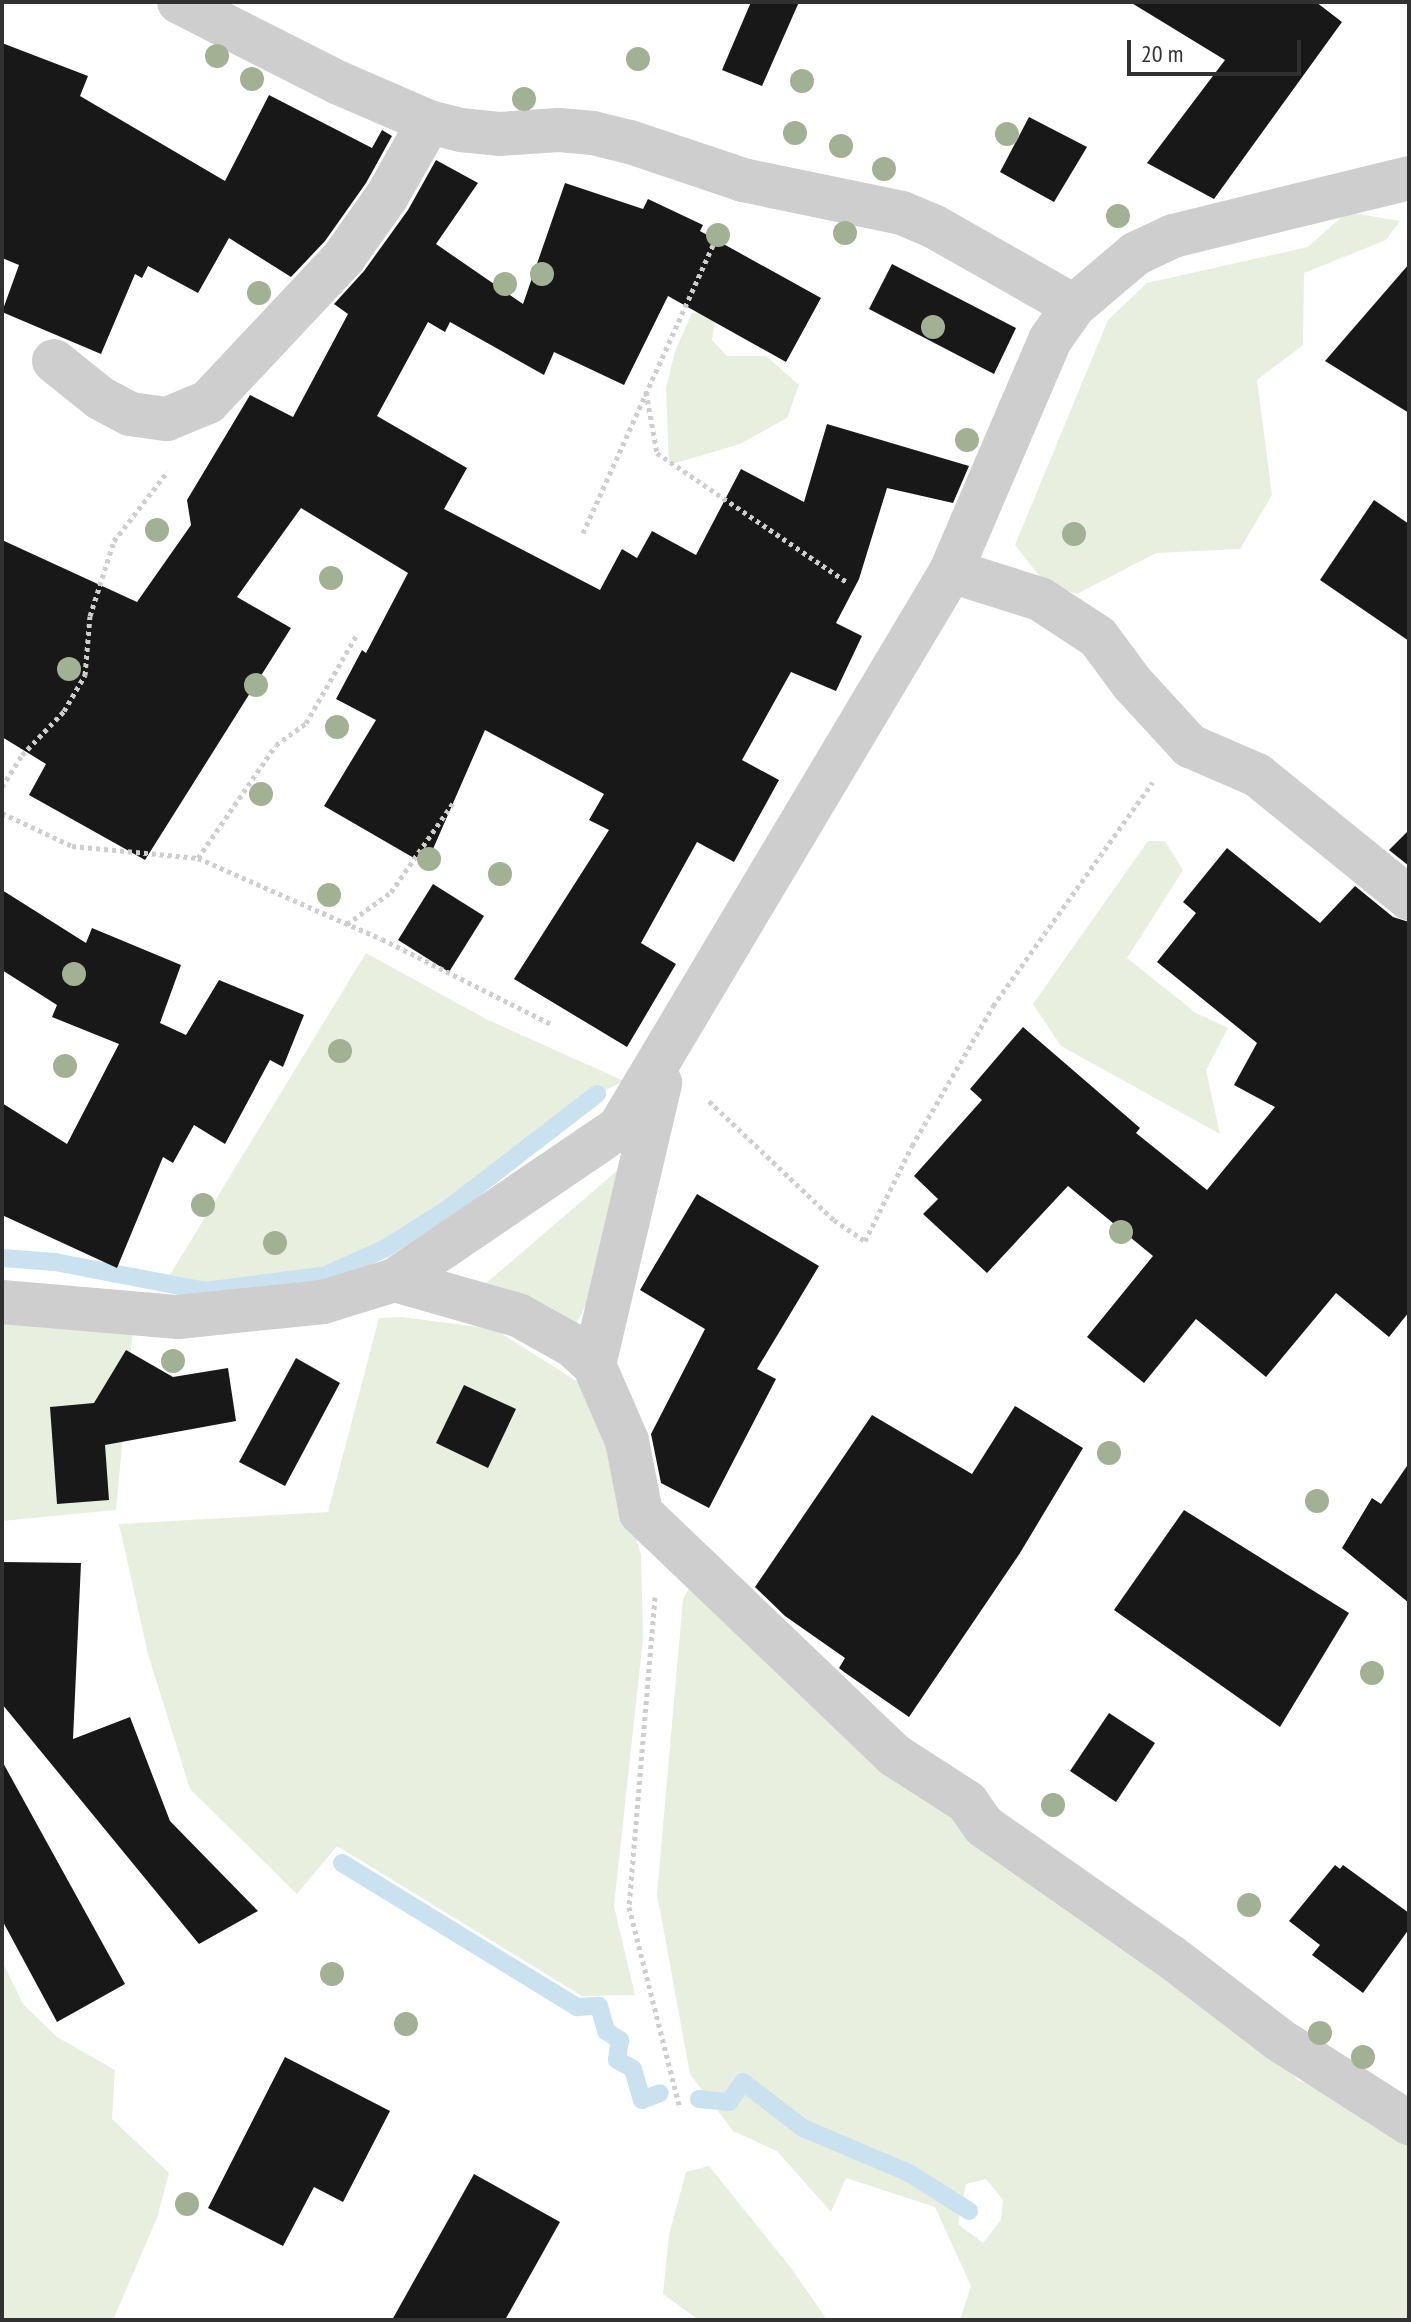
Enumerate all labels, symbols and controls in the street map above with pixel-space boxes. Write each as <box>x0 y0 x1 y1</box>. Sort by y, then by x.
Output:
scale bar <box>1131 24 1305 74</box>
text: 20 m <box>1141 38 1183 69</box>

